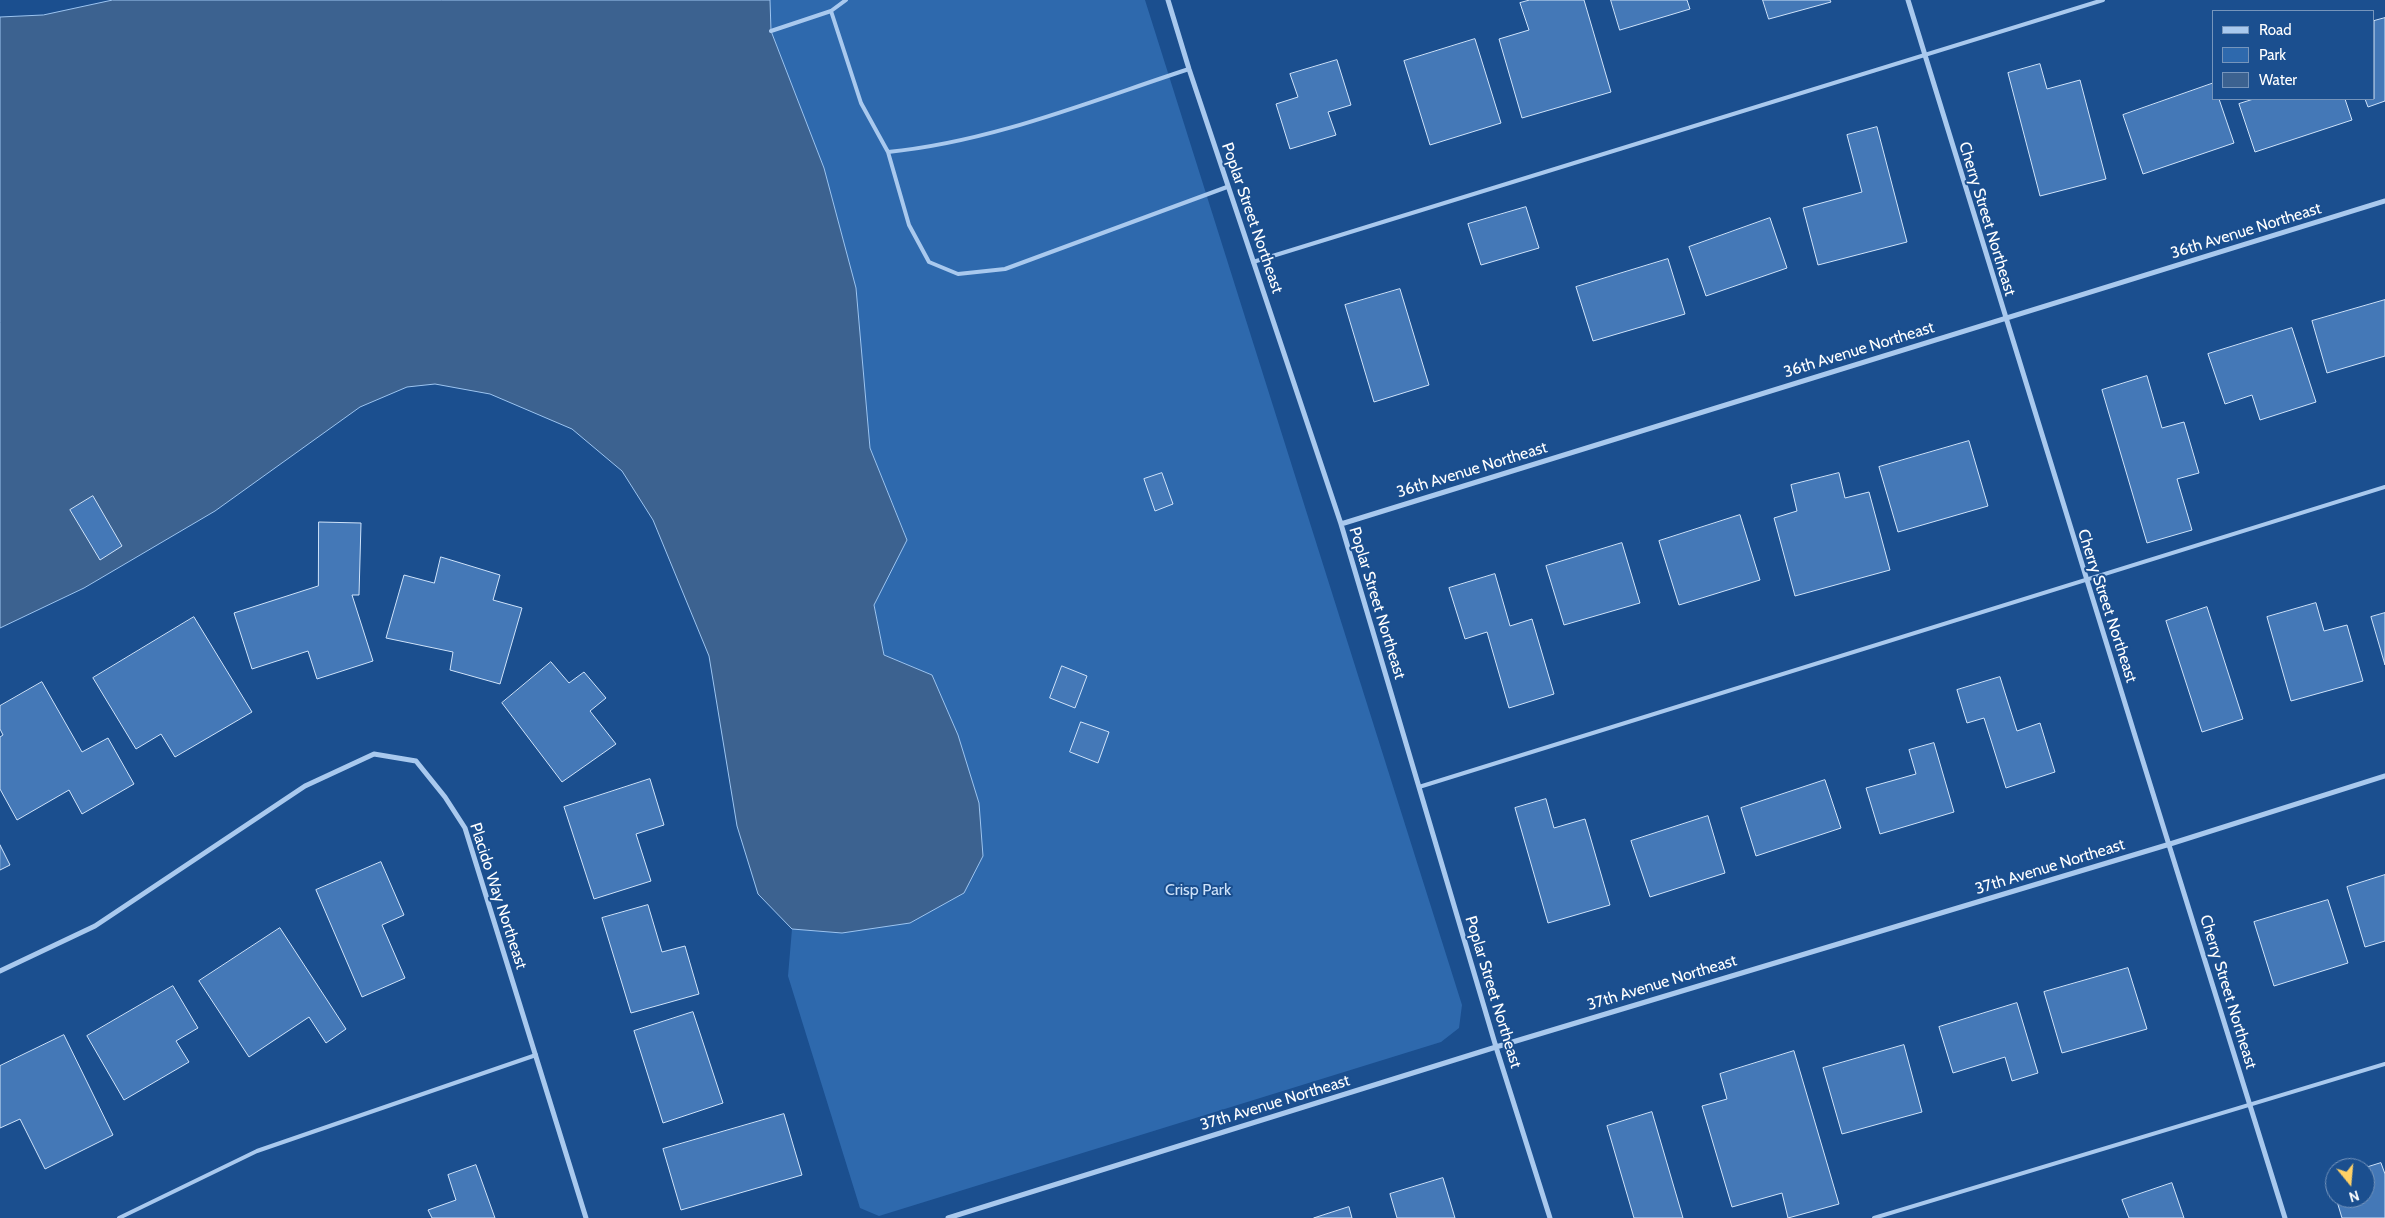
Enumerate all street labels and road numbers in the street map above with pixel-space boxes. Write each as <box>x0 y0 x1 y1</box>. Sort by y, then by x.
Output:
street label: Poplar Street Northeast <box>1217 140 1287 296</box>
street label: Cherry Street Northeast <box>1954 140 2020 298</box>
street label: 36th Avenue Northeast <box>2168 199 2324 263</box>
street label: 36th Avenue Northeast <box>1781 318 1937 382</box>
street label: 36th Avenue Northeast <box>1394 438 1550 502</box>
street label: Poplar Street Northeast <box>1345 524 1409 682</box>
street label: Cherry Street Northeast <box>2073 527 2141 685</box>
street label: Placido Way Northeast <box>465 820 531 972</box>
street label: 37th Avenue Northeast <box>1973 835 2127 899</box>
street label: Poplar Street Northeast <box>1461 913 1525 1071</box>
street label: Cherry Street Northeast <box>2195 913 2261 1071</box>
street label: 37th Avenue Northeast <box>1585 951 1739 1015</box>
street label: 37th Avenue Northeast <box>1198 1071 1352 1135</box>

